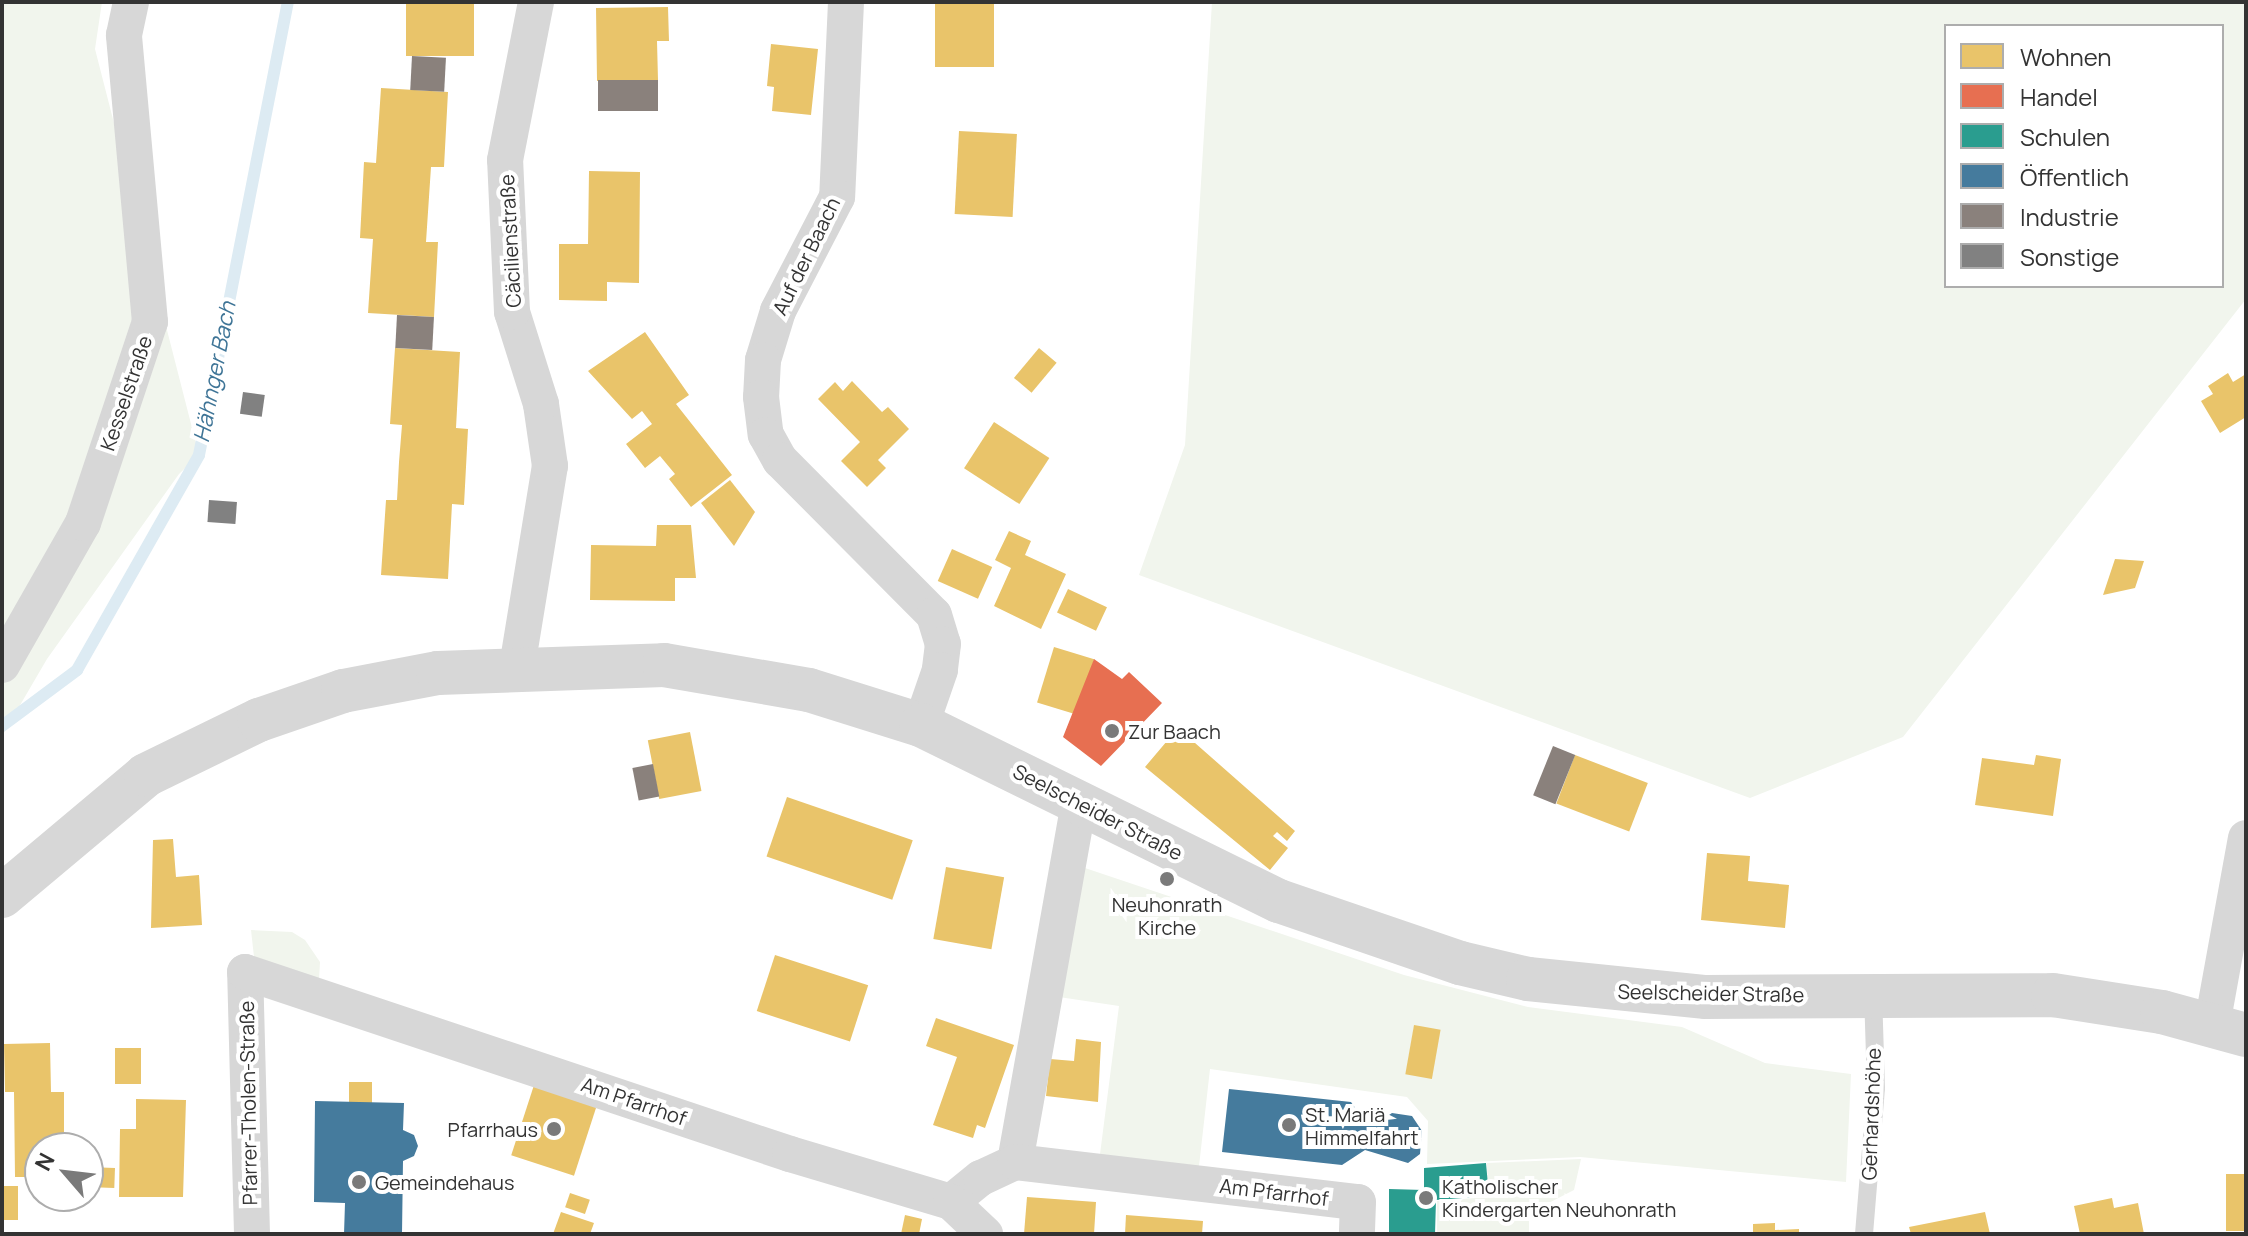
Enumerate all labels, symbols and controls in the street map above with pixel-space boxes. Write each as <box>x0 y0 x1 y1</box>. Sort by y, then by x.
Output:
legend <box>1944 24 2224 288</box>
text: Wohnen <box>2020 40 2112 73</box>
text: Handel <box>2020 80 2098 113</box>
text: Schulen <box>2020 120 2110 153</box>
text: Öffentlich <box>2020 160 2129 193</box>
street label: Cäcilienstraße <box>495 174 525 308</box>
street label: Auf der Baach <box>767 193 845 319</box>
text: Industrie <box>2020 200 2119 233</box>
text: Sonstige <box>2020 240 2119 273</box>
water label: Hähnger Bach <box>188 300 242 444</box>
street label: Kesselstraße <box>95 332 157 454</box>
place label: Zur Baach <box>1128 719 1221 743</box>
marker: Zur Baach <box>1103 722 1121 740</box>
street label: Seelscheider Straße <box>1009 759 1187 865</box>
marker: Neuhonrath Kirche <box>1158 870 1176 888</box>
place label: Neuhonrath Kirche <box>1112 892 1222 939</box>
street label: Seelscheider Straße <box>1617 979 1805 1007</box>
street label: Pfarrer-Tholen-Straße <box>234 1001 262 1205</box>
street label: Gerhardshöhe <box>1857 1047 1885 1181</box>
street label: Am Pfarrhof <box>578 1072 690 1130</box>
place label: St. Mariä Himmelfahrt <box>1305 1102 1419 1149</box>
marker: St. Mariä Himmelfahrt <box>1280 1116 1298 1134</box>
place label: Pfarrhaus <box>447 1117 538 1141</box>
marker: Pfarrhaus <box>545 1120 563 1138</box>
north arrow <box>24 1132 104 1212</box>
text: N <box>28 1148 62 1176</box>
place label: Gemeindehaus <box>375 1170 514 1194</box>
marker: Gemeindehaus <box>350 1173 368 1191</box>
street label: Am Pfarrhof <box>1218 1173 1330 1211</box>
place label: Katholischer Kindergarten Neuhonrath <box>1442 1174 1676 1221</box>
marker: Katholischer Kindergarten Neuhonrath <box>1417 1189 1435 1207</box>

